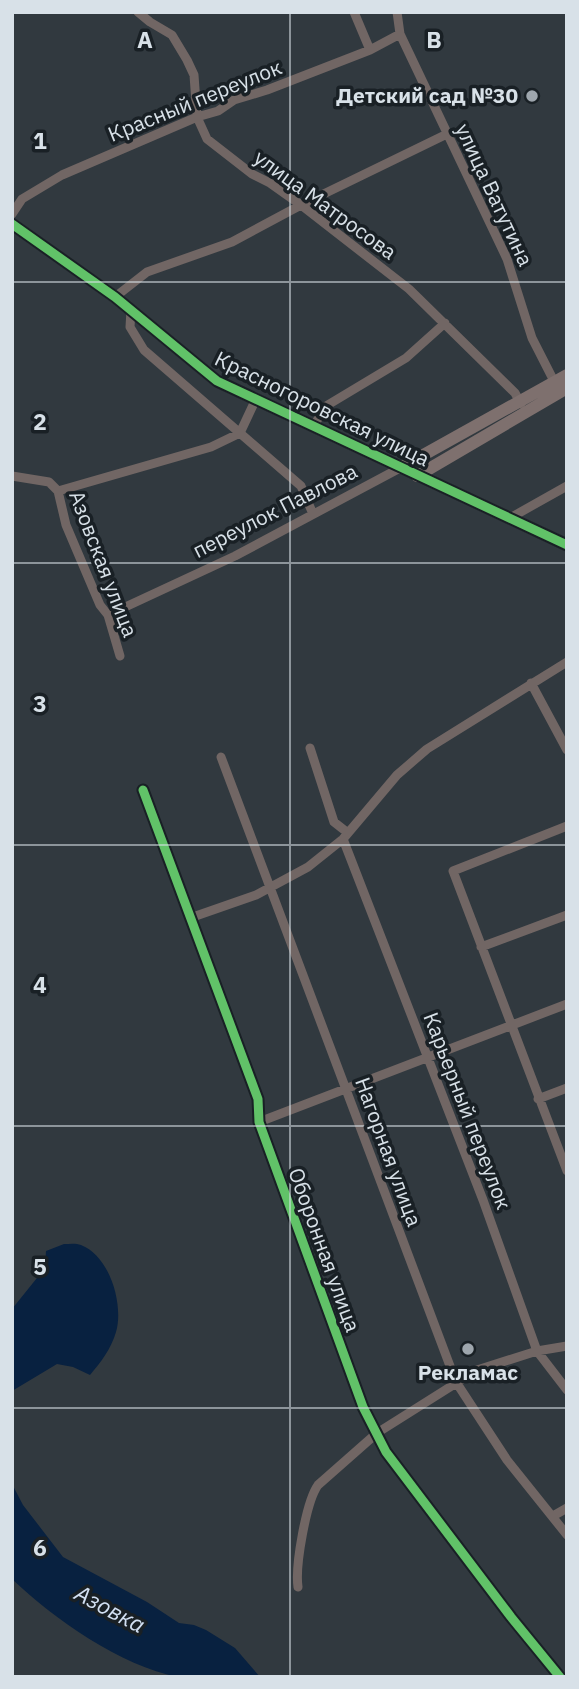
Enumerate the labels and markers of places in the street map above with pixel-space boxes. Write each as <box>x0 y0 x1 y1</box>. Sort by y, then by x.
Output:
place label: Детский сад №30 <box>336 81 518 109</box>
marker: Детский сад №30 <box>524 88 540 104</box>
marker: Рекламас <box>460 1341 476 1357</box>
place label: Рекламас <box>418 1358 518 1386</box>

